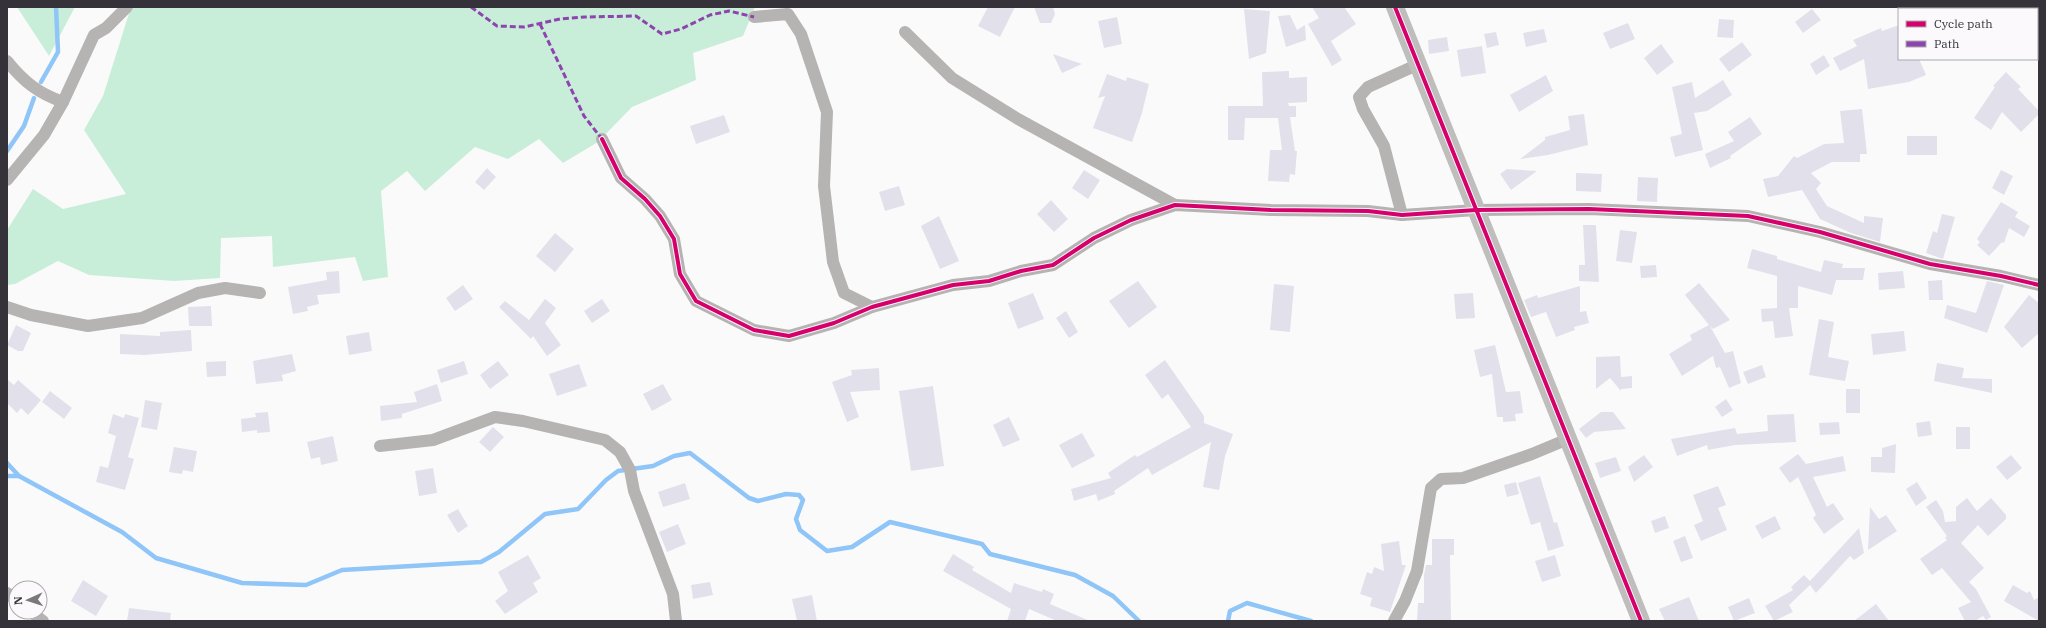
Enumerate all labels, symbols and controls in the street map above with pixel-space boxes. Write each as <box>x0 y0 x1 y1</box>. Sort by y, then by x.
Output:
legend <box>1898 8 2038 60</box>
text: Cycle path <box>1934 16 1993 31</box>
text: Path <box>1934 36 1960 51</box>
north arrow <box>8 580 48 620</box>
text: N <box>11 596 25 605</box>

